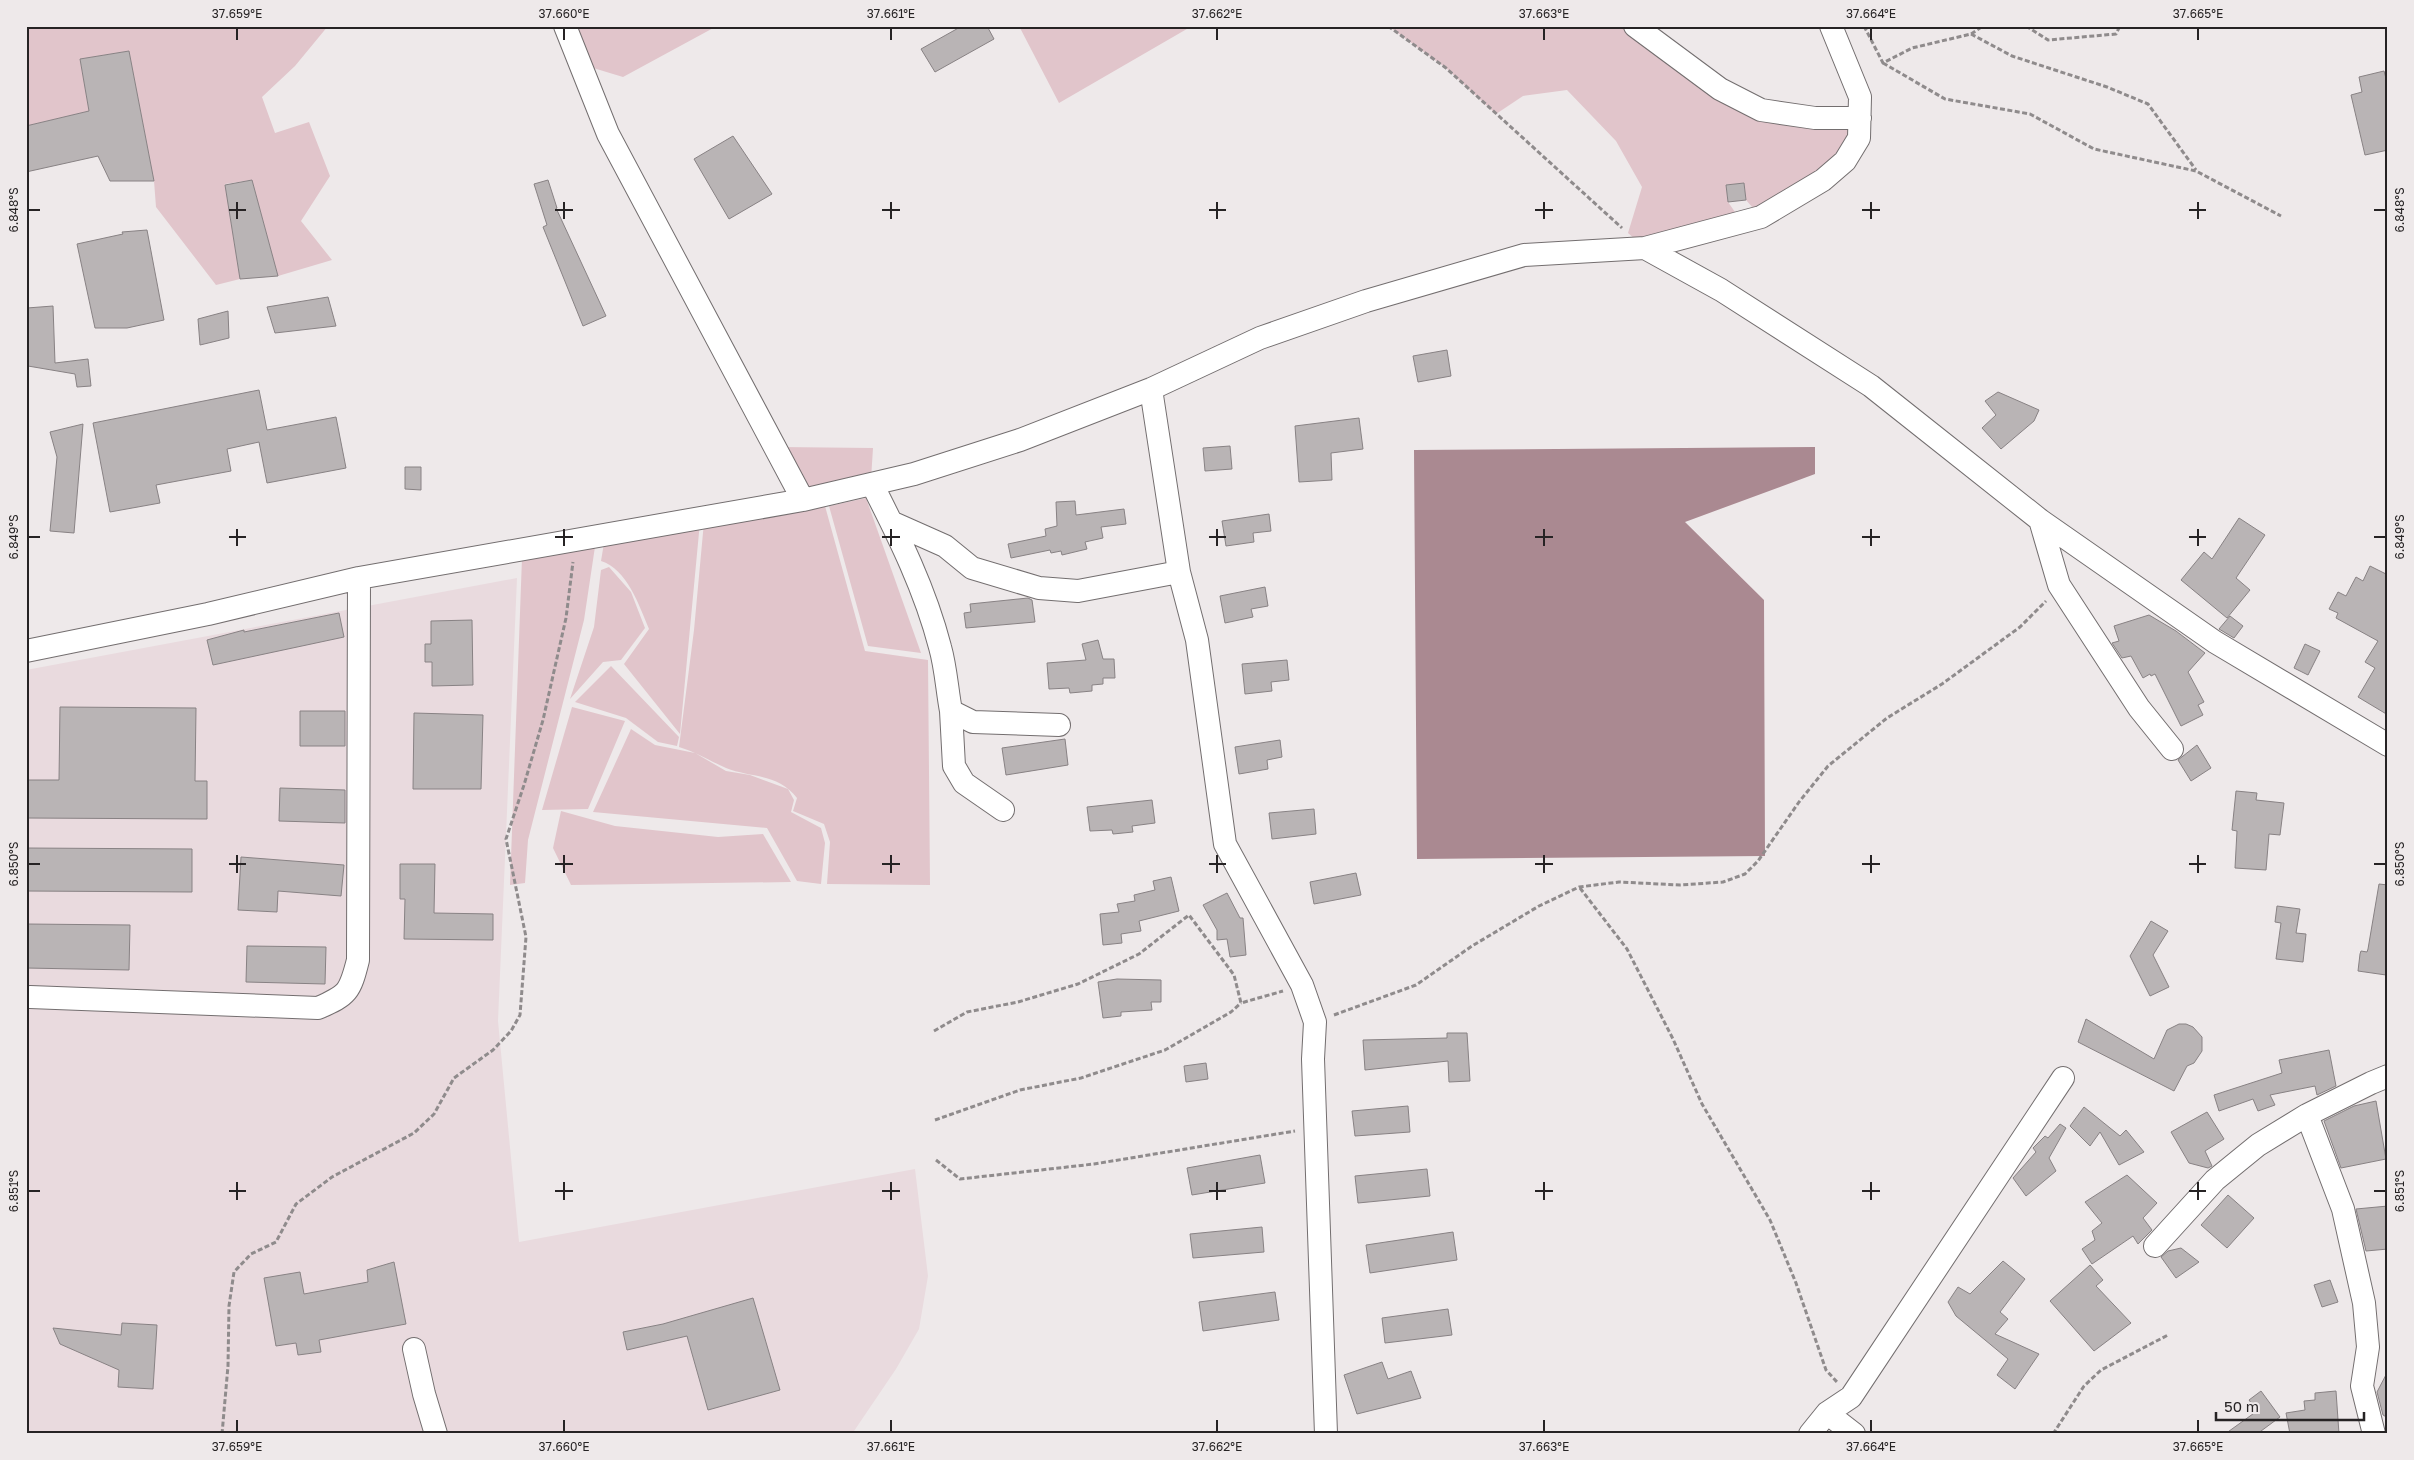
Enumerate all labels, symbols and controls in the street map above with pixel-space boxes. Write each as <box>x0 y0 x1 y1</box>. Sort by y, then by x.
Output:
text: 37.659°E <box>212 6 262 21</box>
text: 37.660°E <box>539 6 589 21</box>
text: 37.661°E <box>867 6 915 21</box>
text: 37.662°E <box>1192 6 1242 21</box>
text: 37.663°E <box>1519 6 1569 21</box>
text: 37.664°E <box>1846 6 1896 21</box>
text: 37.665°E <box>2173 6 2223 21</box>
text: 6.848°S <box>6 187 21 233</box>
text: 6.848°S <box>2392 187 2407 233</box>
text: 6.849°S <box>6 514 21 560</box>
text: 6.849°S <box>2392 514 2407 560</box>
text: 6.850°S <box>6 841 21 886</box>
text: 6.850°S <box>2392 841 2407 886</box>
text: 6.851°S <box>6 1170 21 1212</box>
text: 6.851°S <box>2392 1170 2407 1212</box>
scale bar <box>2216 1390 2364 1422</box>
text: 50 m <box>2224 1397 2259 1415</box>
text: 37.659°E <box>212 1439 262 1454</box>
text: 37.660°E <box>539 1439 589 1454</box>
text: 37.661°E <box>867 1439 915 1454</box>
text: 37.662°E <box>1192 1439 1242 1454</box>
text: 37.663°E <box>1519 1439 1569 1454</box>
text: 37.664°E <box>1846 1439 1896 1454</box>
text: 37.665°E <box>2173 1439 2223 1454</box>

